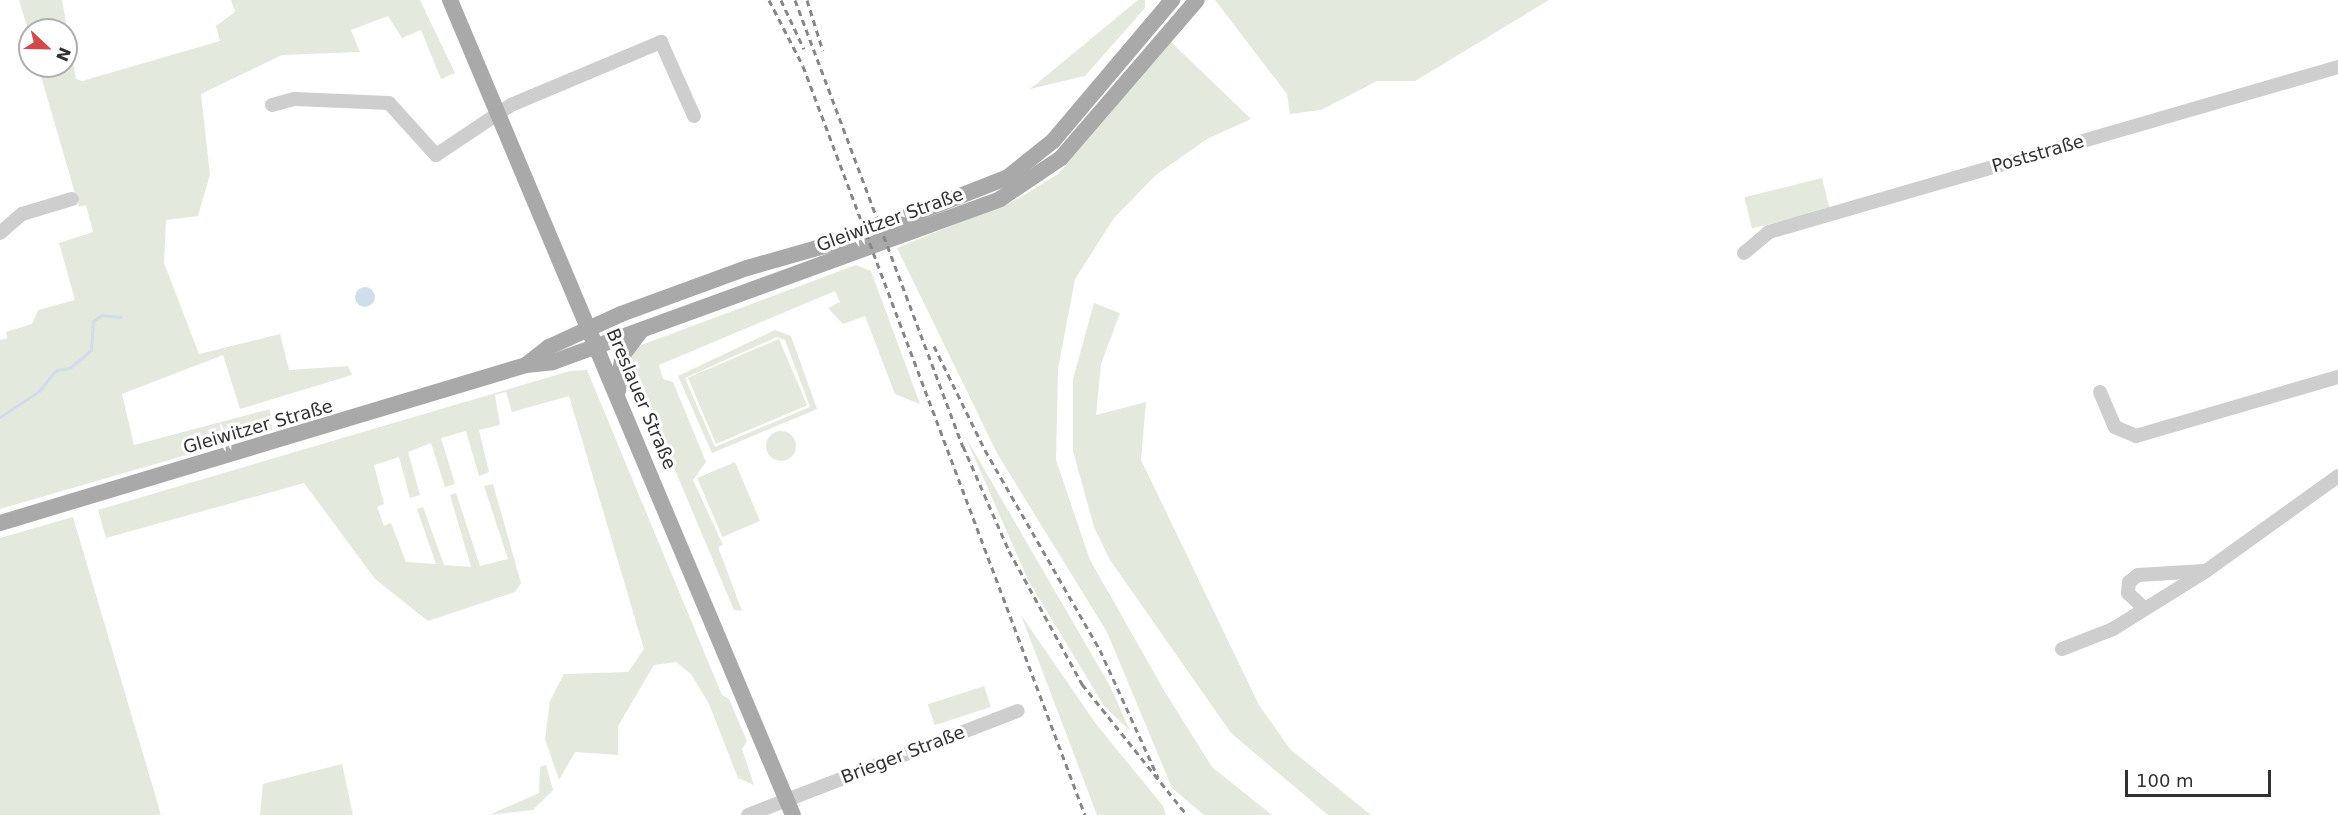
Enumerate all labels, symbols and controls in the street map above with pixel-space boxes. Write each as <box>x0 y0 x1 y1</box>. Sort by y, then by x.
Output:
north arrow <box>18 18 78 78</box>
text: N <box>52 44 75 64</box>
street label: Poststraße <box>1989 131 2087 177</box>
street label: Gleiwitzer Straße <box>814 183 966 257</box>
street label: Breslauer Straße <box>602 325 680 473</box>
street label: Gleiwitzer Straße <box>181 395 335 459</box>
street label: Brieger Straße <box>838 721 968 789</box>
scale bar <box>2128 758 2274 796</box>
text: 100 m <box>2136 770 2194 791</box>

